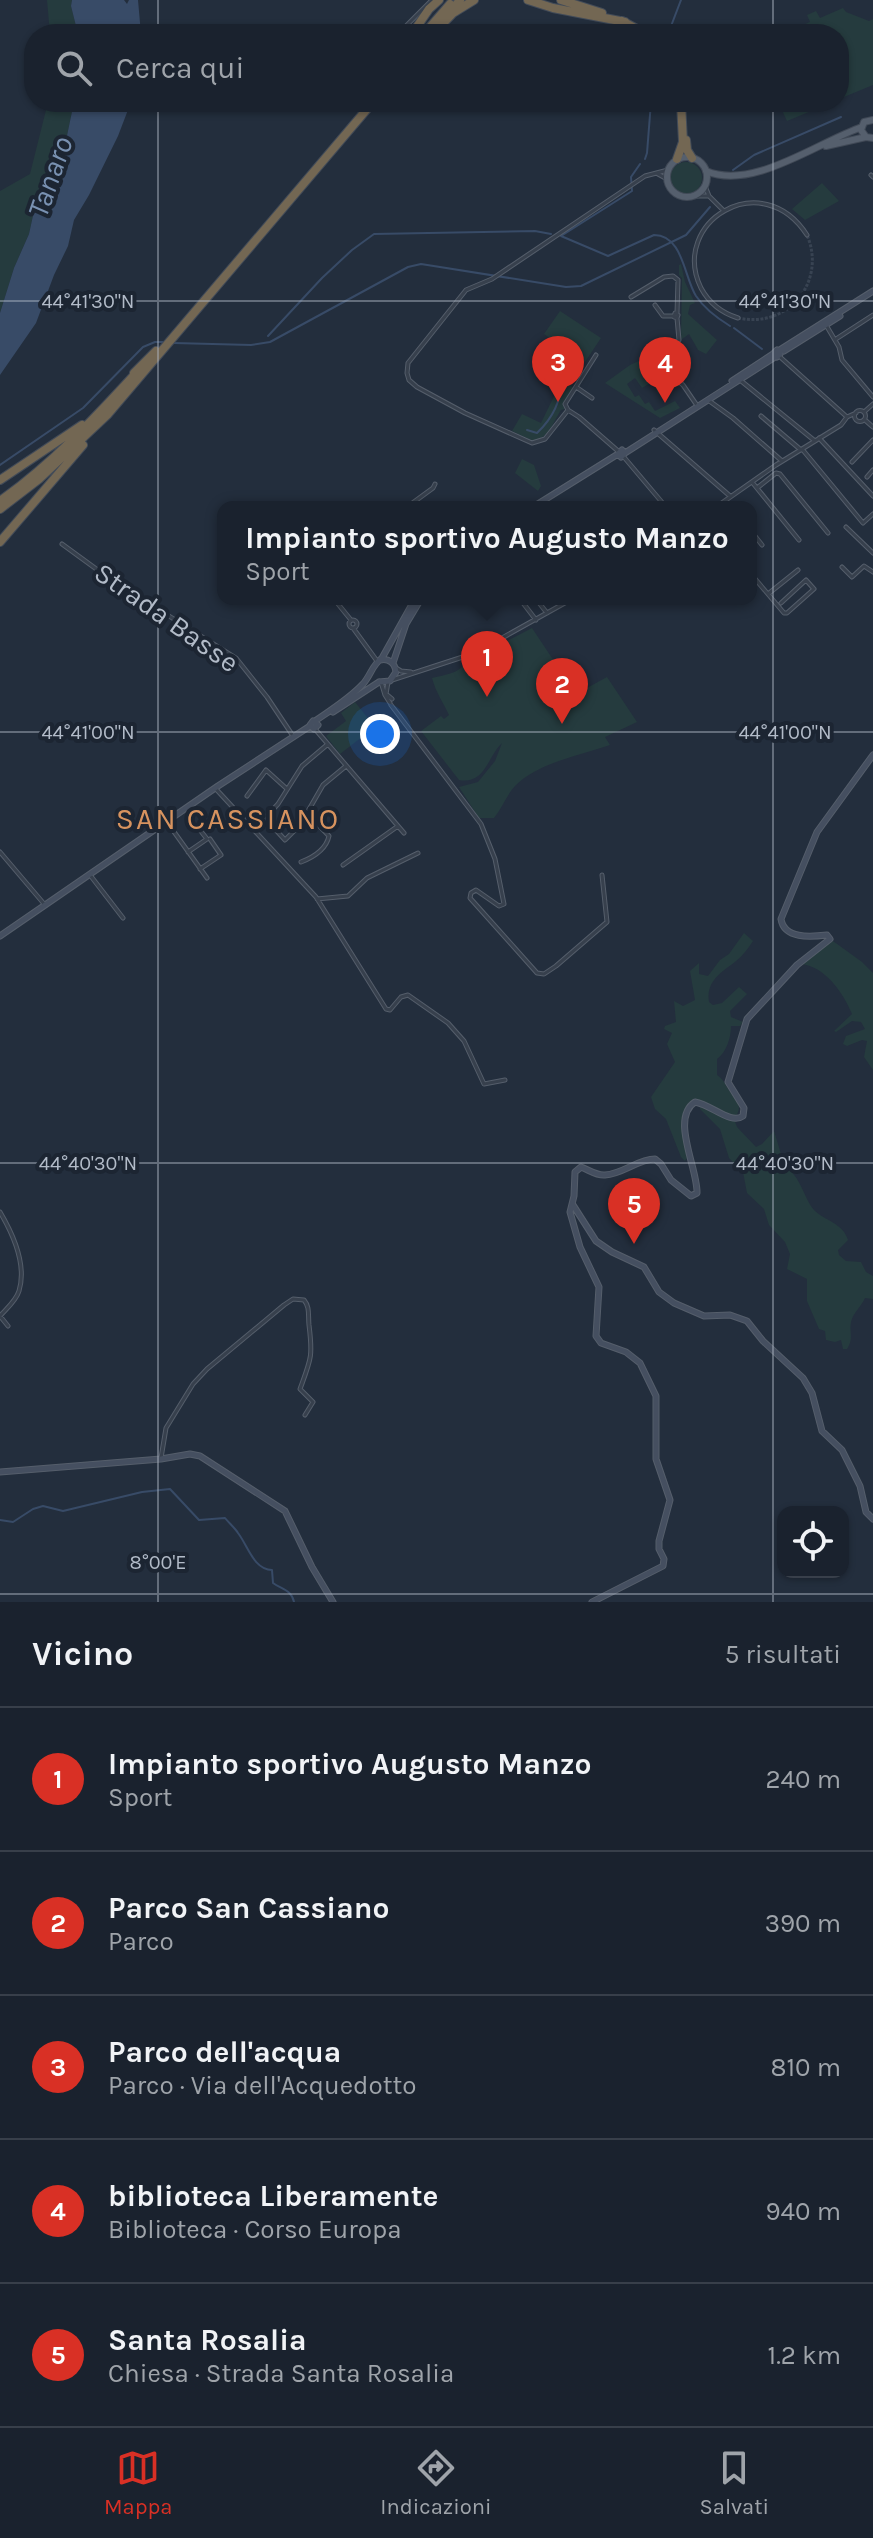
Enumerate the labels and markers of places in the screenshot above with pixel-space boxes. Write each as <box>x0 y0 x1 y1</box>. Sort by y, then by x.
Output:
pin: 3 <box>532 336 584 402</box>
pin: 4 <box>639 337 691 403</box>
pin: 1 <box>461 631 513 697</box>
pin: 2 <box>536 658 588 724</box>
pin: 5 <box>608 1178 660 1244</box>

